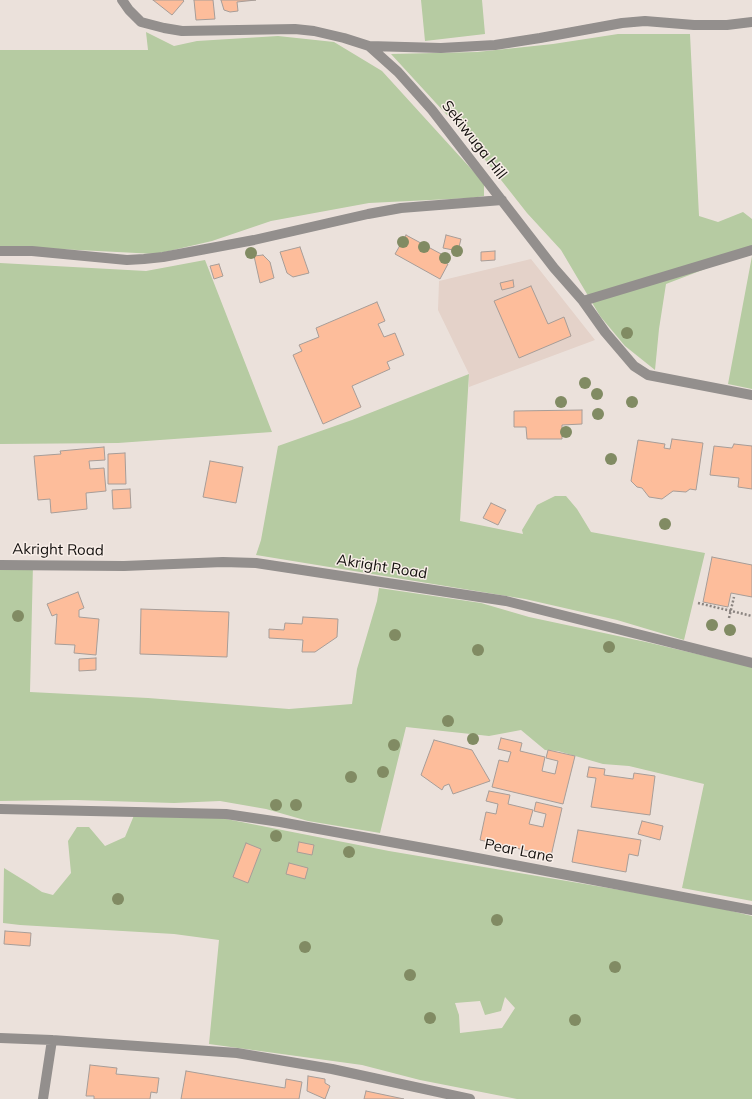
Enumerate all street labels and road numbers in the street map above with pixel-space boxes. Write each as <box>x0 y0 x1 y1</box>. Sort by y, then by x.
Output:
street label: Sekiwuga Hill <box>438 97 510 183</box>
street label: Akright Road <box>12 540 104 560</box>
street label: Akright Road <box>335 551 429 583</box>
street label: Pear Lane <box>483 835 555 867</box>

